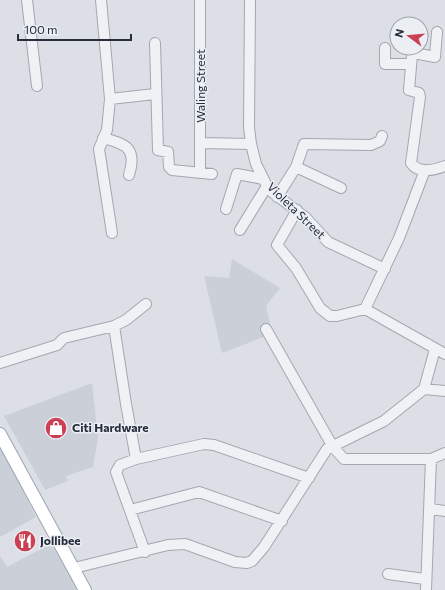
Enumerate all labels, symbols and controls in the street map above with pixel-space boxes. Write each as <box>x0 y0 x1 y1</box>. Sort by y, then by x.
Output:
scale bar <box>18 16 131 42</box>
north arrow <box>389 16 429 56</box>
text: 100 m <box>24 22 58 36</box>
text: N <box>392 27 406 39</box>
street label: Waling Street <box>193 49 207 123</box>
street label: Violeta Street <box>265 179 329 241</box>
shop icon: Citi Hardware <box>43 415 69 441</box>
place label: Citi Hardware <box>72 420 149 434</box>
restaurant icon: Jollibee <box>12 528 38 554</box>
place label: Jollibee <box>40 533 81 548</box>

